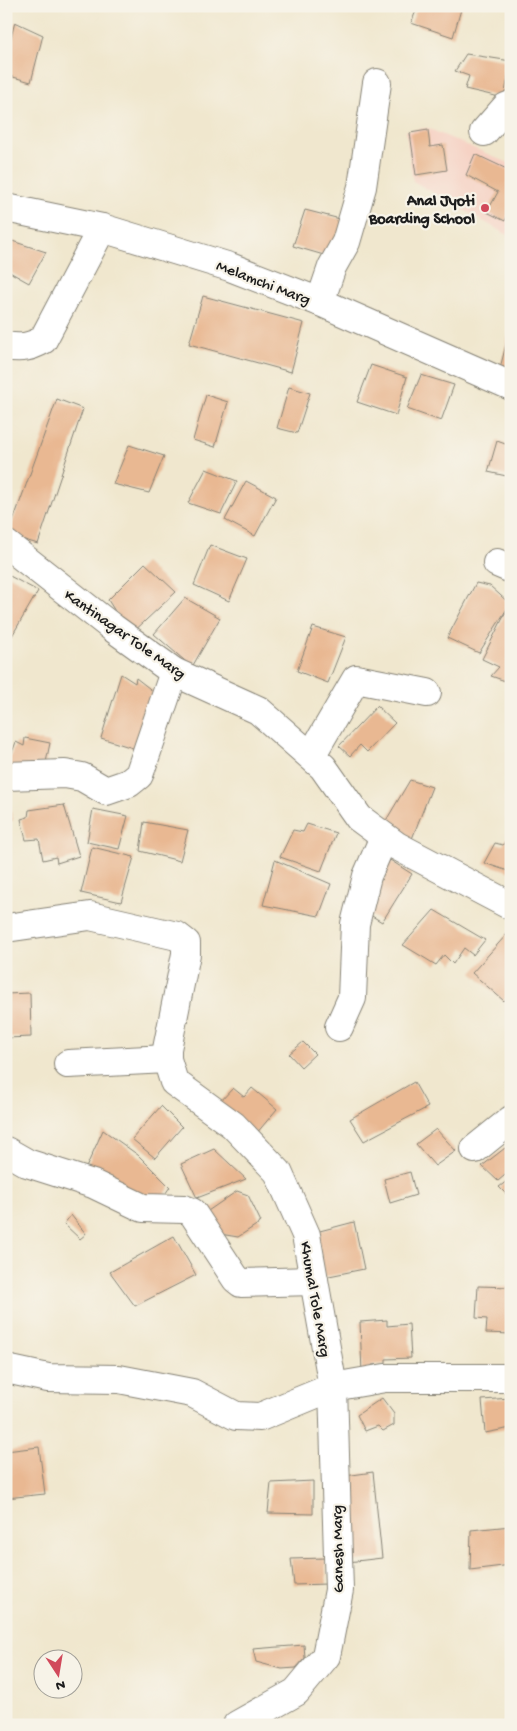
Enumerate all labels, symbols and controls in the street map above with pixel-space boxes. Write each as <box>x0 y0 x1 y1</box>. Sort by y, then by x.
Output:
place label: Anal Jyoti Boarding School <box>368 193 476 230</box>
marker: Anal Jyoti Boarding School <box>479 202 491 214</box>
street label: Melamchi Marg <box>213 258 312 311</box>
street label: Kantinagar Tole Marg <box>60 587 188 685</box>
street label: Khumal Tole Marg <box>294 1240 333 1359</box>
street label: Ganesh Marg <box>329 1505 350 1593</box>
north arrow <box>32 1648 82 1698</box>
text: N <box>54 1675 66 1694</box>

